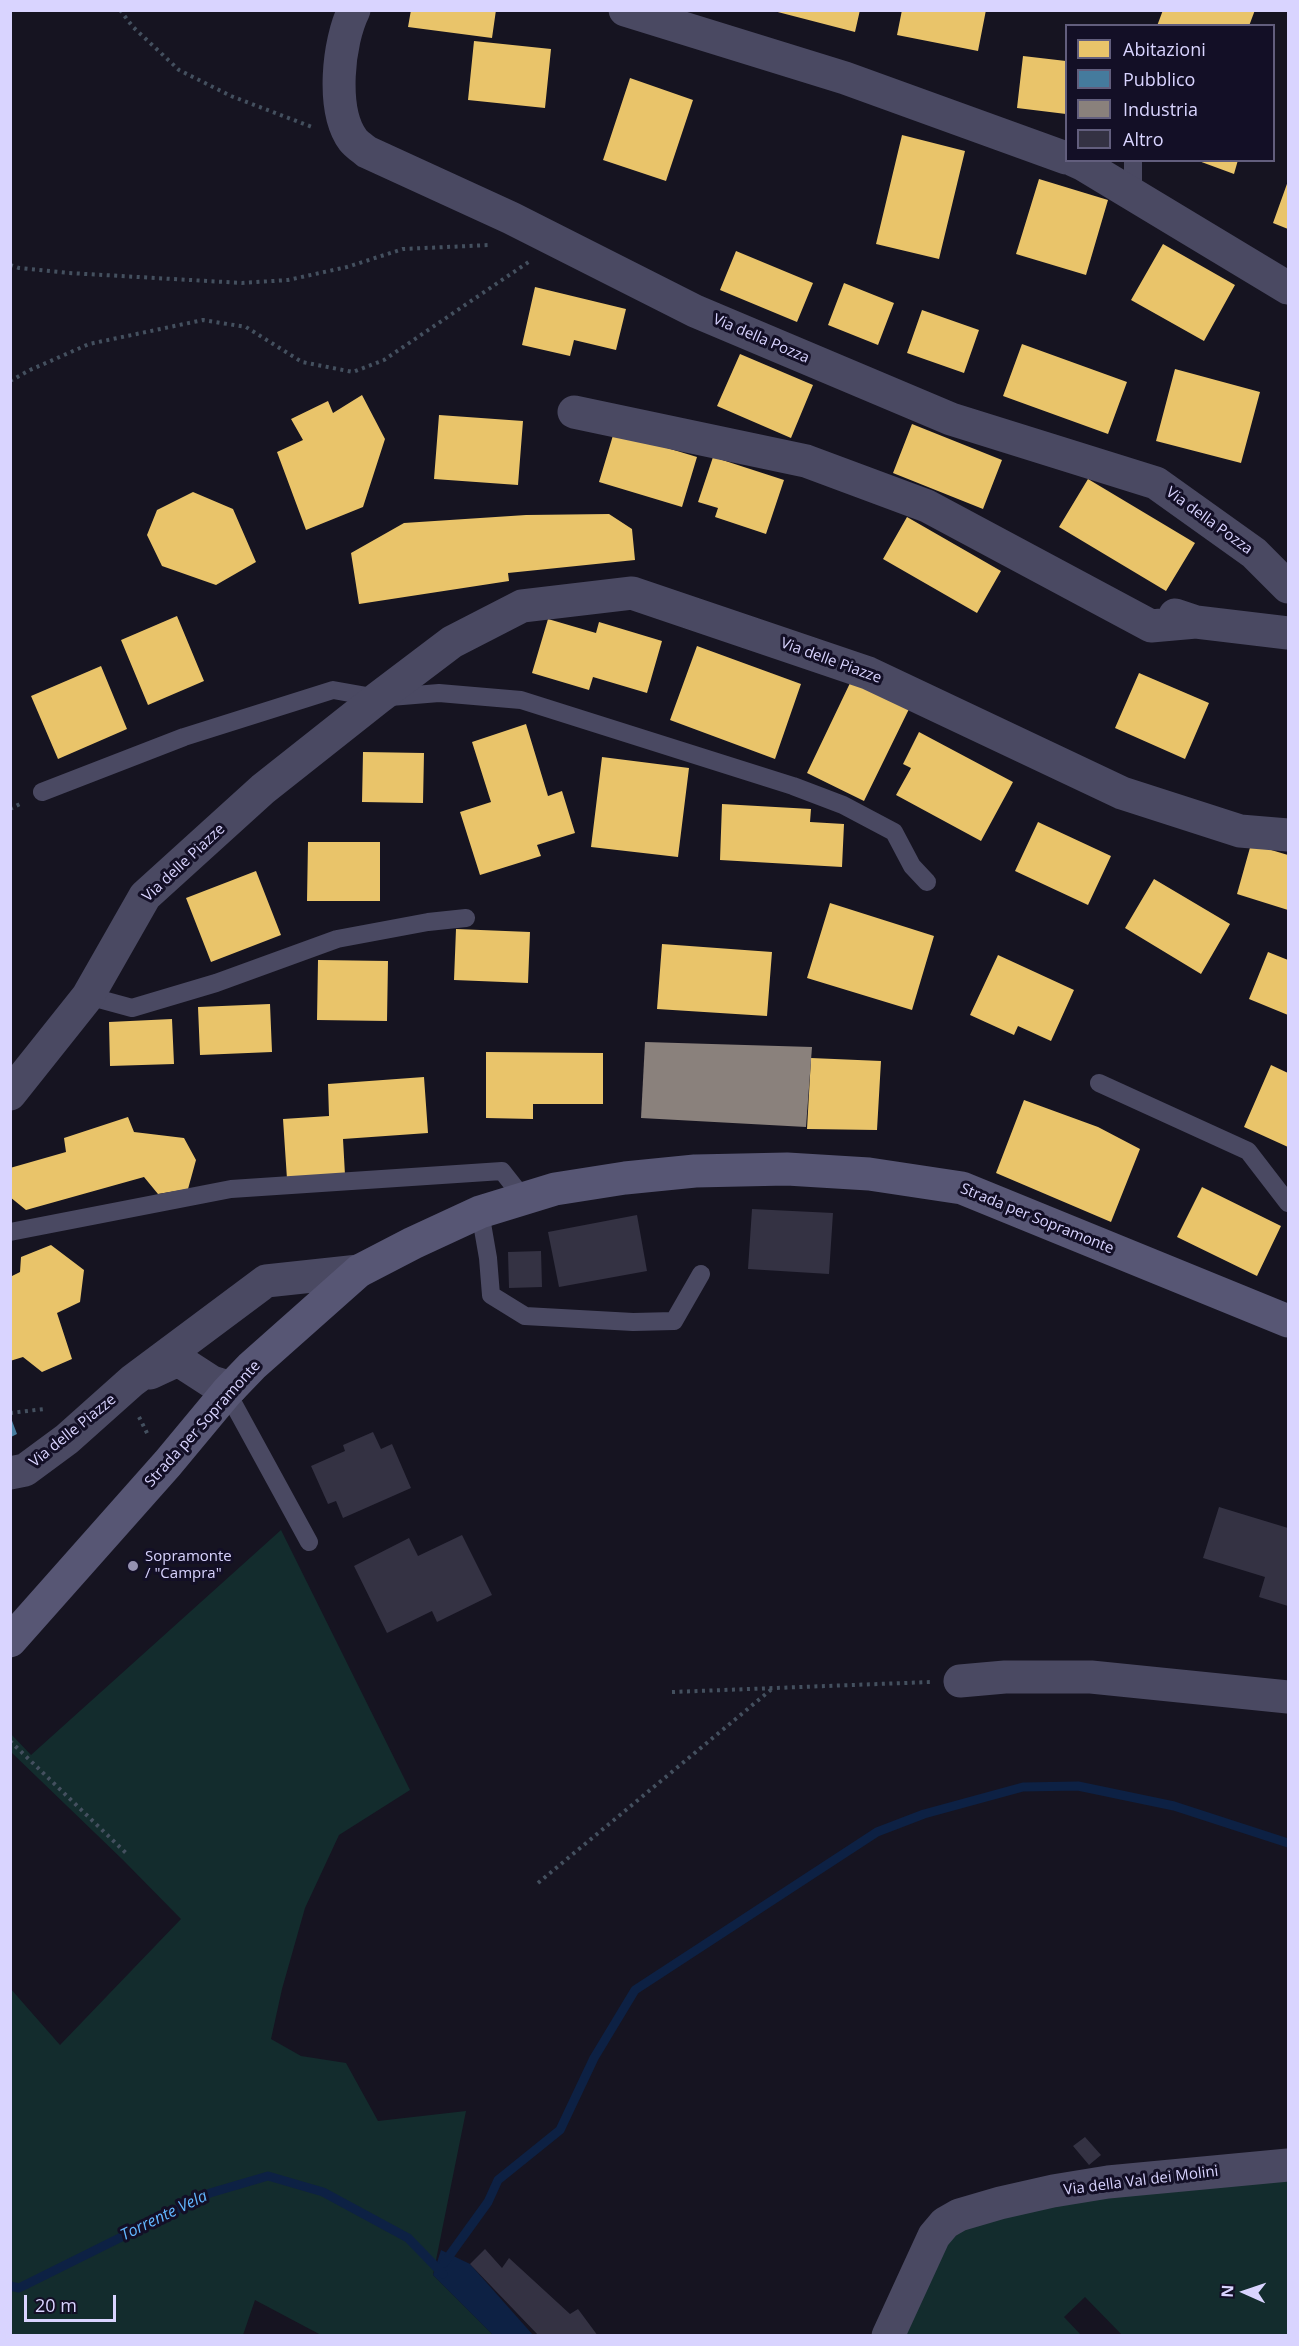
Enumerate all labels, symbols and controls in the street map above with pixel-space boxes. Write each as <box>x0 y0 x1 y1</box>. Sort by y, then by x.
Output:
legend <box>1065 24 1275 162</box>
text: Abitazioni <box>1123 37 1206 61</box>
text: Pubblico <box>1123 67 1195 91</box>
text: Industria <box>1123 97 1198 121</box>
text: Altro <box>1123 127 1164 151</box>
street label: Via della Pozza <box>710 311 812 367</box>
street label: Via della Pozza <box>1162 484 1256 558</box>
street label: Via delle Piazze <box>778 634 884 688</box>
street label: Via delle Piazze <box>139 820 229 906</box>
street label: Strada per Sopramonte <box>958 1180 1116 1258</box>
street label: Strada per Sopramonte <box>141 1357 265 1491</box>
street label: Via delle Piazze <box>26 1391 120 1471</box>
place label: Sopramonte / "Campra" <box>145 1548 232 1583</box>
marker: Sopramonte / "Campra" <box>126 1559 140 1573</box>
street label: Via della Val dei Molini <box>1063 2163 1219 2199</box>
water label: Torrente Vela <box>118 2187 210 2245</box>
north arrow <box>1215 2262 1275 2322</box>
scale bar <box>27 2283 118 2321</box>
text: N <box>1216 2284 1238 2298</box>
text: 20 m <box>35 2293 77 2317</box>

